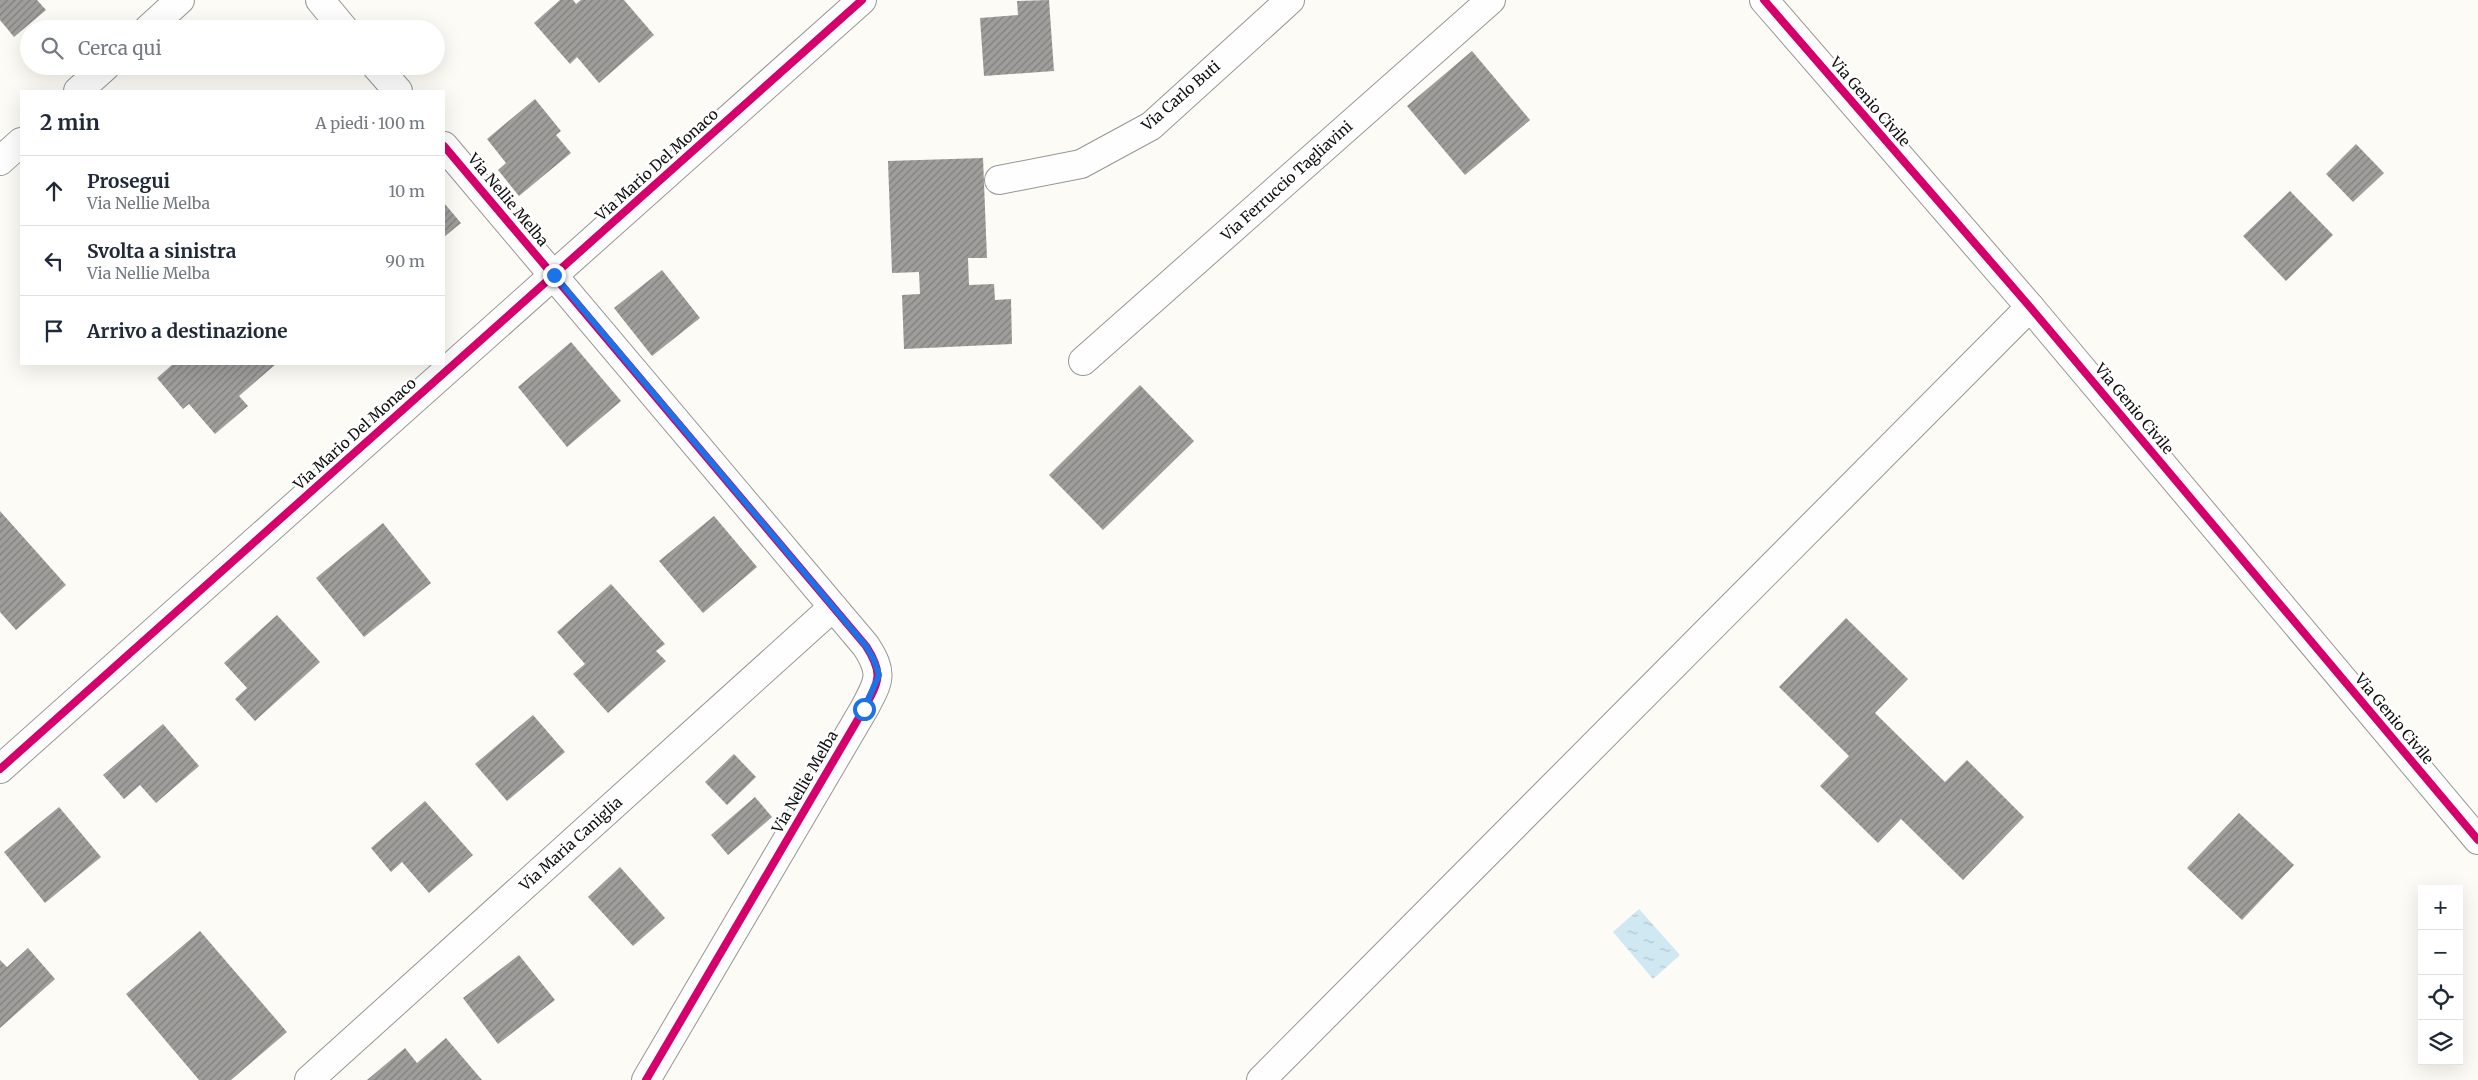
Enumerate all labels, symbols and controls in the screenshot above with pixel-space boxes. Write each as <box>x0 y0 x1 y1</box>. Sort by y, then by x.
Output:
search box <box>20 20 445 75</box>
icon: search <box>38 34 66 62</box>
text: Cerca qui <box>78 36 162 60</box>
street label: Via Genio Civile <box>1826 52 1915 150</box>
street label: Via Carlo Buti <box>1137 56 1224 135</box>
street label: Via Mario Del Monaco <box>591 104 722 225</box>
text: 2 min <box>40 109 100 136</box>
text: A piedi · 100 m <box>315 113 425 133</box>
street label: Via Ferruccio Tagliavini <box>1216 116 1356 245</box>
street label: Via Nellie Melba <box>463 149 553 250</box>
text: Prosegui <box>87 169 170 193</box>
icon: ahead <box>40 177 68 205</box>
text: 10 m <box>388 181 425 201</box>
text: Via Nellie Melba <box>87 193 210 213</box>
text: Svolta a sinistra <box>87 239 236 263</box>
icon: left <box>40 247 68 275</box>
text: 90 m <box>385 251 425 271</box>
text: Via Nellie Melba <box>87 263 210 283</box>
route end <box>543 264 566 287</box>
icon: arrive <box>40 317 68 345</box>
text: Arrivo a destinazione <box>87 319 287 343</box>
street label: Via Genio Civile <box>2090 359 2178 458</box>
street label: Via Mario Del Monaco <box>289 373 420 494</box>
street label: Via Genio Civile <box>2350 669 2438 768</box>
route start <box>853 698 876 721</box>
street label: Via Nellie Melba <box>767 727 842 837</box>
street label: Via Maria Caniglia <box>515 793 626 895</box>
map controls <box>2418 885 2463 1065</box>
button: + <box>2418 885 2463 930</box>
button: − <box>2418 930 2463 975</box>
button: locate <box>2418 975 2463 1020</box>
button: layers <box>2418 1020 2463 1065</box>

